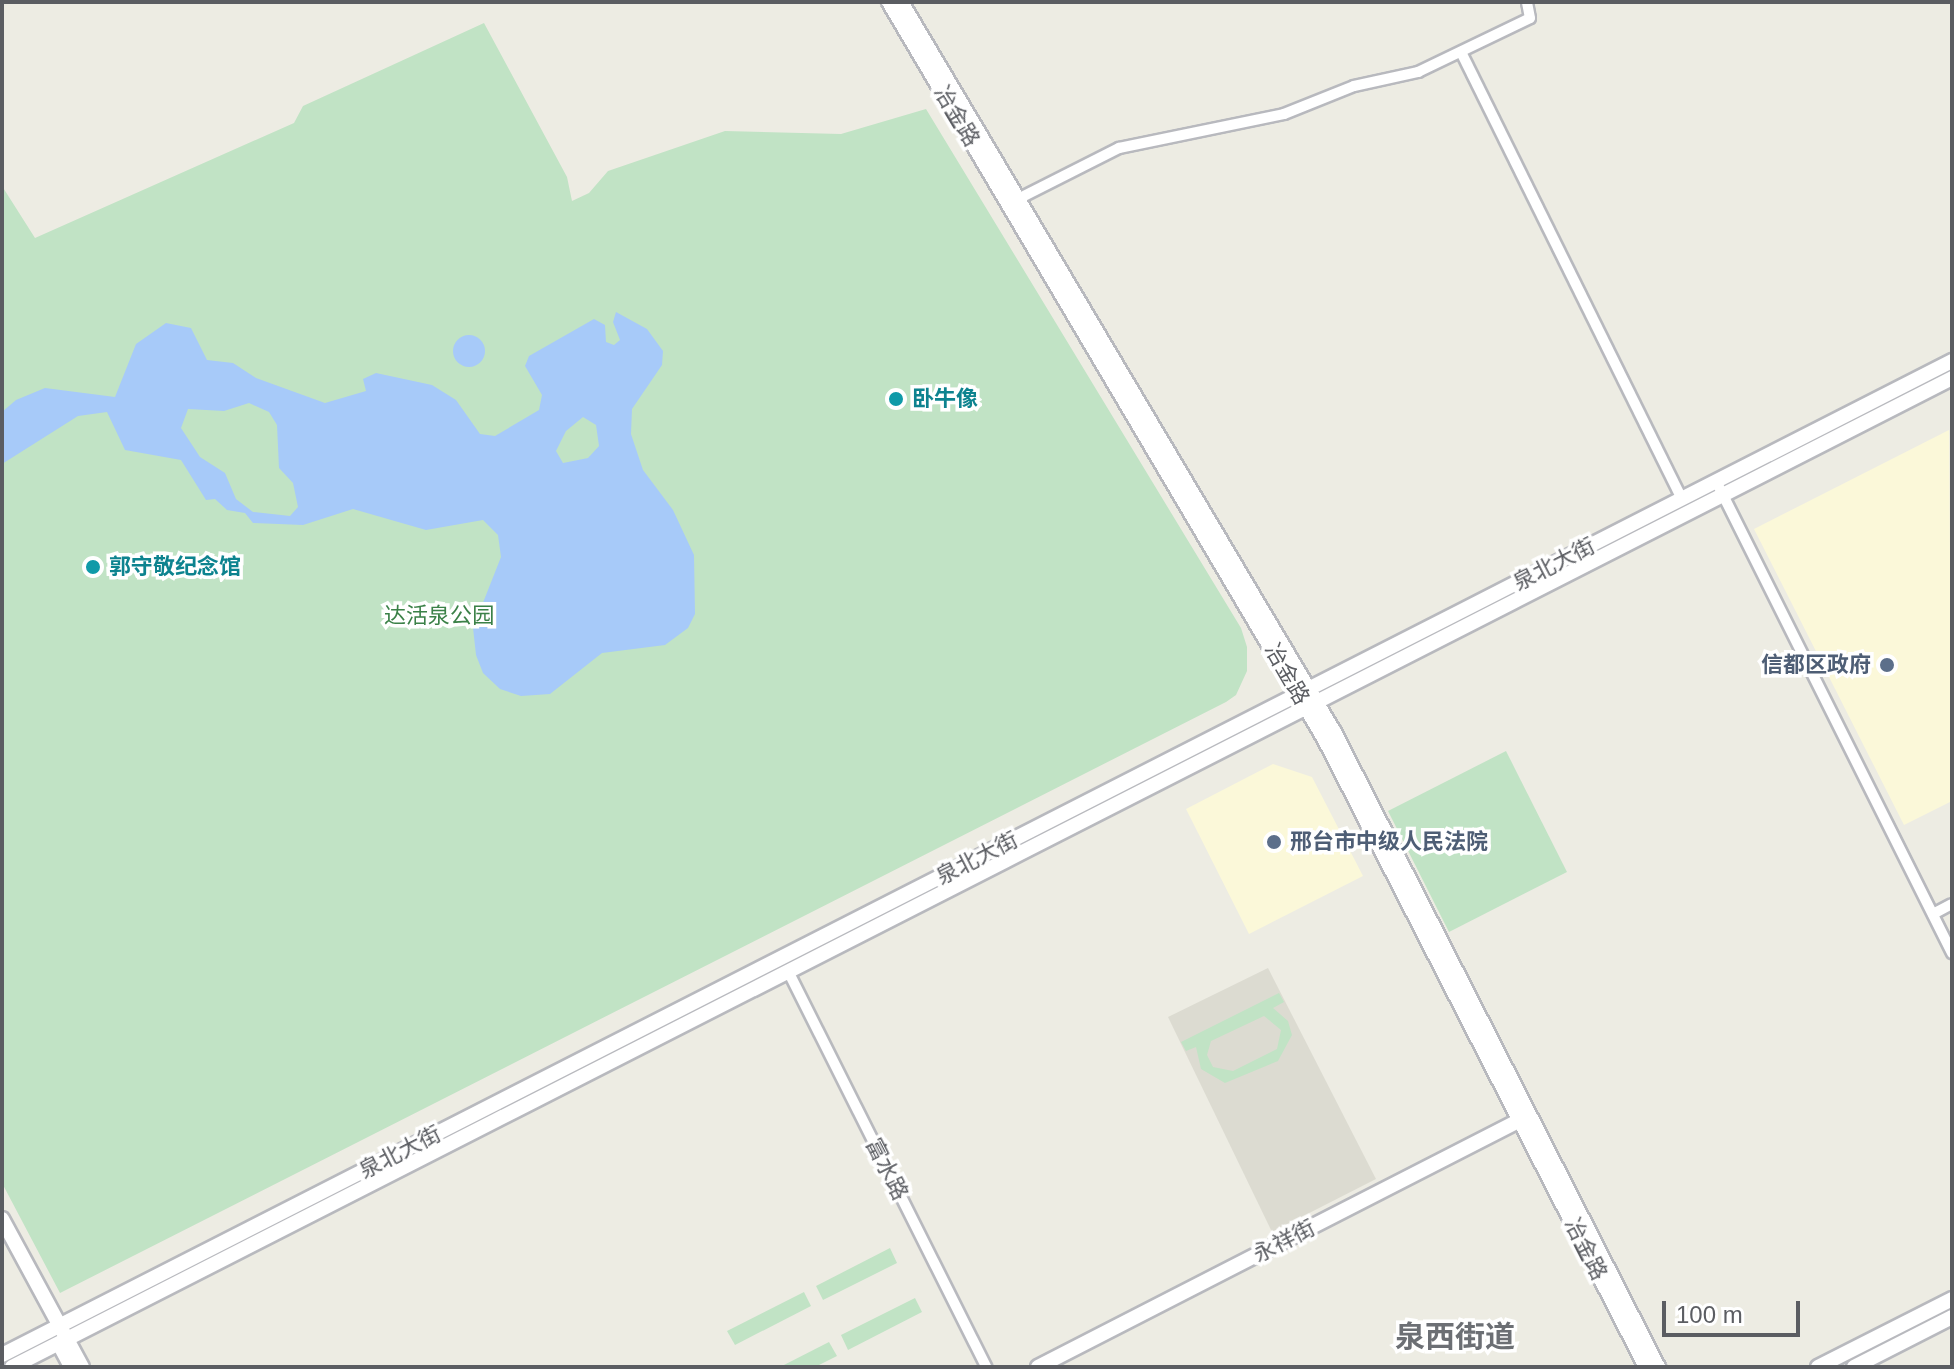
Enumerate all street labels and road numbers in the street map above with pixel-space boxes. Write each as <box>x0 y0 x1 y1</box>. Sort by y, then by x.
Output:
street label: 冶金路 <box>929 81 985 151</box>
street label: 泉北大街 <box>1509 532 1599 596</box>
street label: 冶金路 <box>1259 639 1315 709</box>
street label: 泉北大街 <box>932 826 1022 890</box>
street label: 泉北大街 <box>355 1120 445 1184</box>
street label: 富水路 <box>860 1134 914 1204</box>
street label: 永祥街 <box>1249 1214 1319 1268</box>
street label: 冶金路 <box>1559 1214 1613 1284</box>

